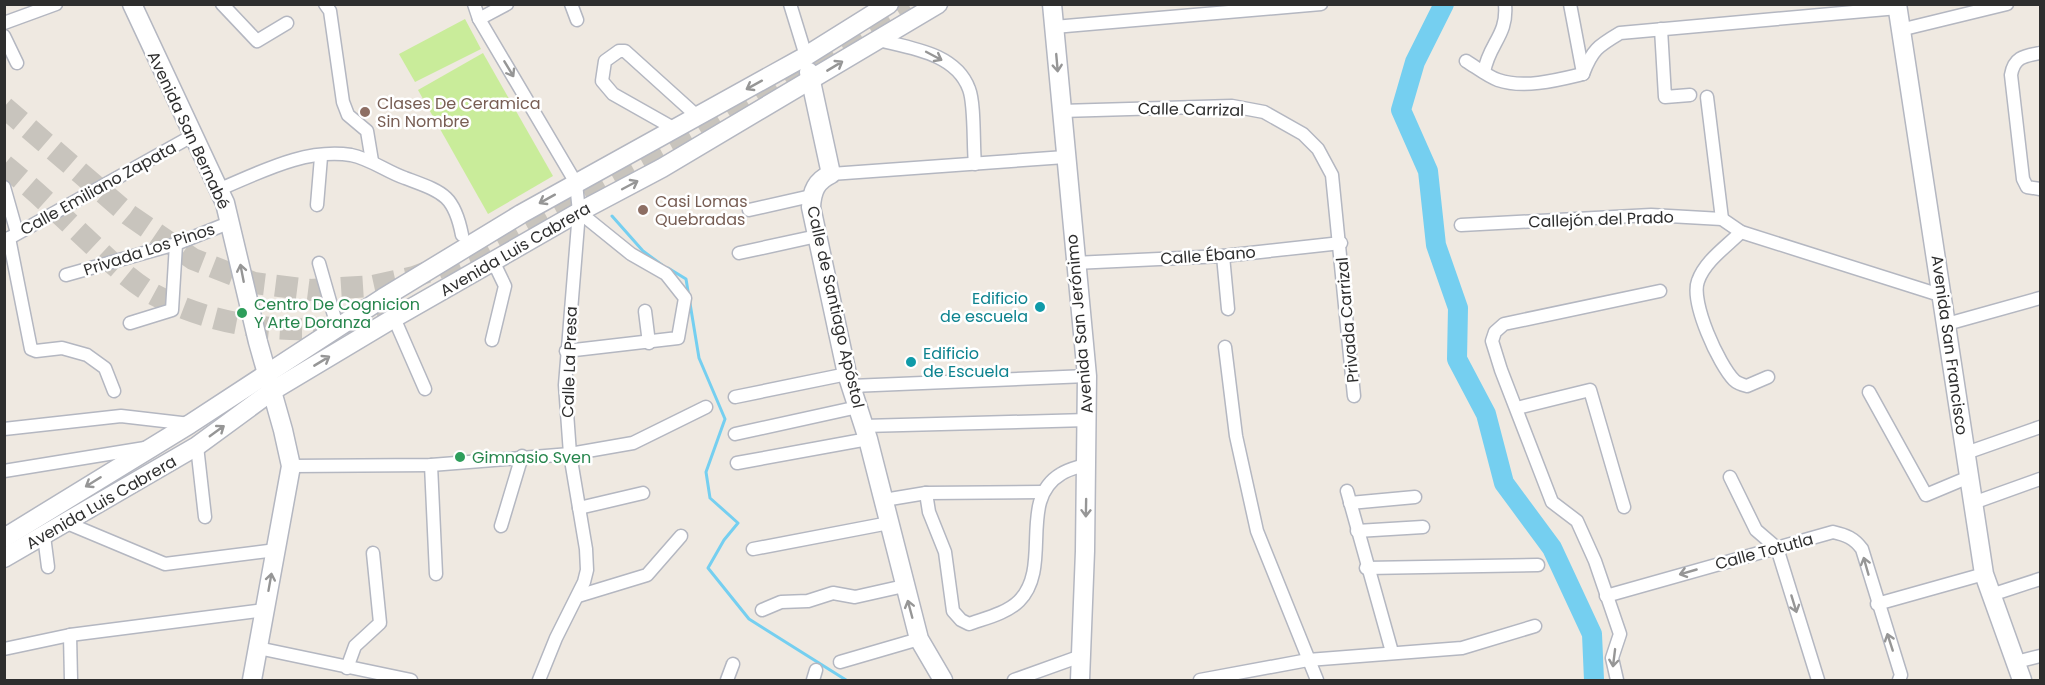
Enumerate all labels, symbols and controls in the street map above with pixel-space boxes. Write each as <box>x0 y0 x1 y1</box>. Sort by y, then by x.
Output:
street label: Avenida San Bernabé <box>142 47 235 213</box>
one-way arrow <box>925 50 942 62</box>
one-way arrow <box>1052 52 1063 72</box>
one-way arrow <box>503 60 515 77</box>
one-way arrow <box>826 60 843 72</box>
one-way arrow <box>746 80 764 91</box>
place label: Clases De Ceramica Sin Nombre <box>377 92 541 133</box>
street label: Calle Carrizal <box>1138 97 1244 122</box>
marker: Clases De Ceramica Sin Nombre <box>358 105 372 119</box>
street label: Calle Emiliano Zapata <box>16 136 180 241</box>
one-way arrow <box>621 179 639 190</box>
place label: Casi Lomas Quebradas <box>655 190 748 231</box>
one-way arrow <box>539 193 556 205</box>
street label: Avenida Luis Cabrera <box>436 197 595 302</box>
marker: Casi Lomas Quebradas <box>636 203 650 217</box>
street label: Calle de Santiago Apóstol <box>801 204 870 410</box>
street label: Callejón del Prado <box>1528 205 1674 234</box>
street label: Privada Los Pinos <box>81 217 218 282</box>
street label: Avenida San Jerónimo <box>1060 233 1099 415</box>
street label: Calle Ébano <box>1160 241 1257 270</box>
street label: Avenida San Francisco <box>1925 254 1974 437</box>
street label: Privada Carrizal <box>1331 256 1364 384</box>
one-way arrow <box>236 264 247 284</box>
place label: Edificio de escuela <box>940 287 1028 328</box>
place label: Centro De Cognicion Y Arte Doranza <box>254 293 420 334</box>
marker: Edificio de escuela <box>1033 300 1047 314</box>
marker: Centro De Cognicion Y Arte Doranza <box>235 306 249 320</box>
street label: Calle La Presa <box>556 306 583 418</box>
place label: Edificio de Escuela <box>923 342 1009 383</box>
one-way arrow <box>313 354 330 366</box>
marker: Edificio de Escuela <box>904 355 918 369</box>
one-way arrow <box>208 425 224 438</box>
place label: Gimnasio Sven <box>472 446 591 469</box>
street label: Avenida Luis Cabrera <box>22 450 181 555</box>
marker: Gimnasio Sven <box>453 450 467 464</box>
one-way arrow <box>85 477 102 489</box>
one-way arrow <box>1080 498 1092 518</box>
street label: Calle Totutla <box>1712 527 1816 576</box>
one-way arrow <box>1860 557 1872 576</box>
one-way arrow <box>1679 566 1698 578</box>
one-way arrow <box>265 572 276 592</box>
one-way arrow <box>1789 594 1800 613</box>
one-way arrow <box>904 600 916 619</box>
one-way arrow <box>1884 633 1895 652</box>
one-way arrow <box>1608 648 1619 667</box>

